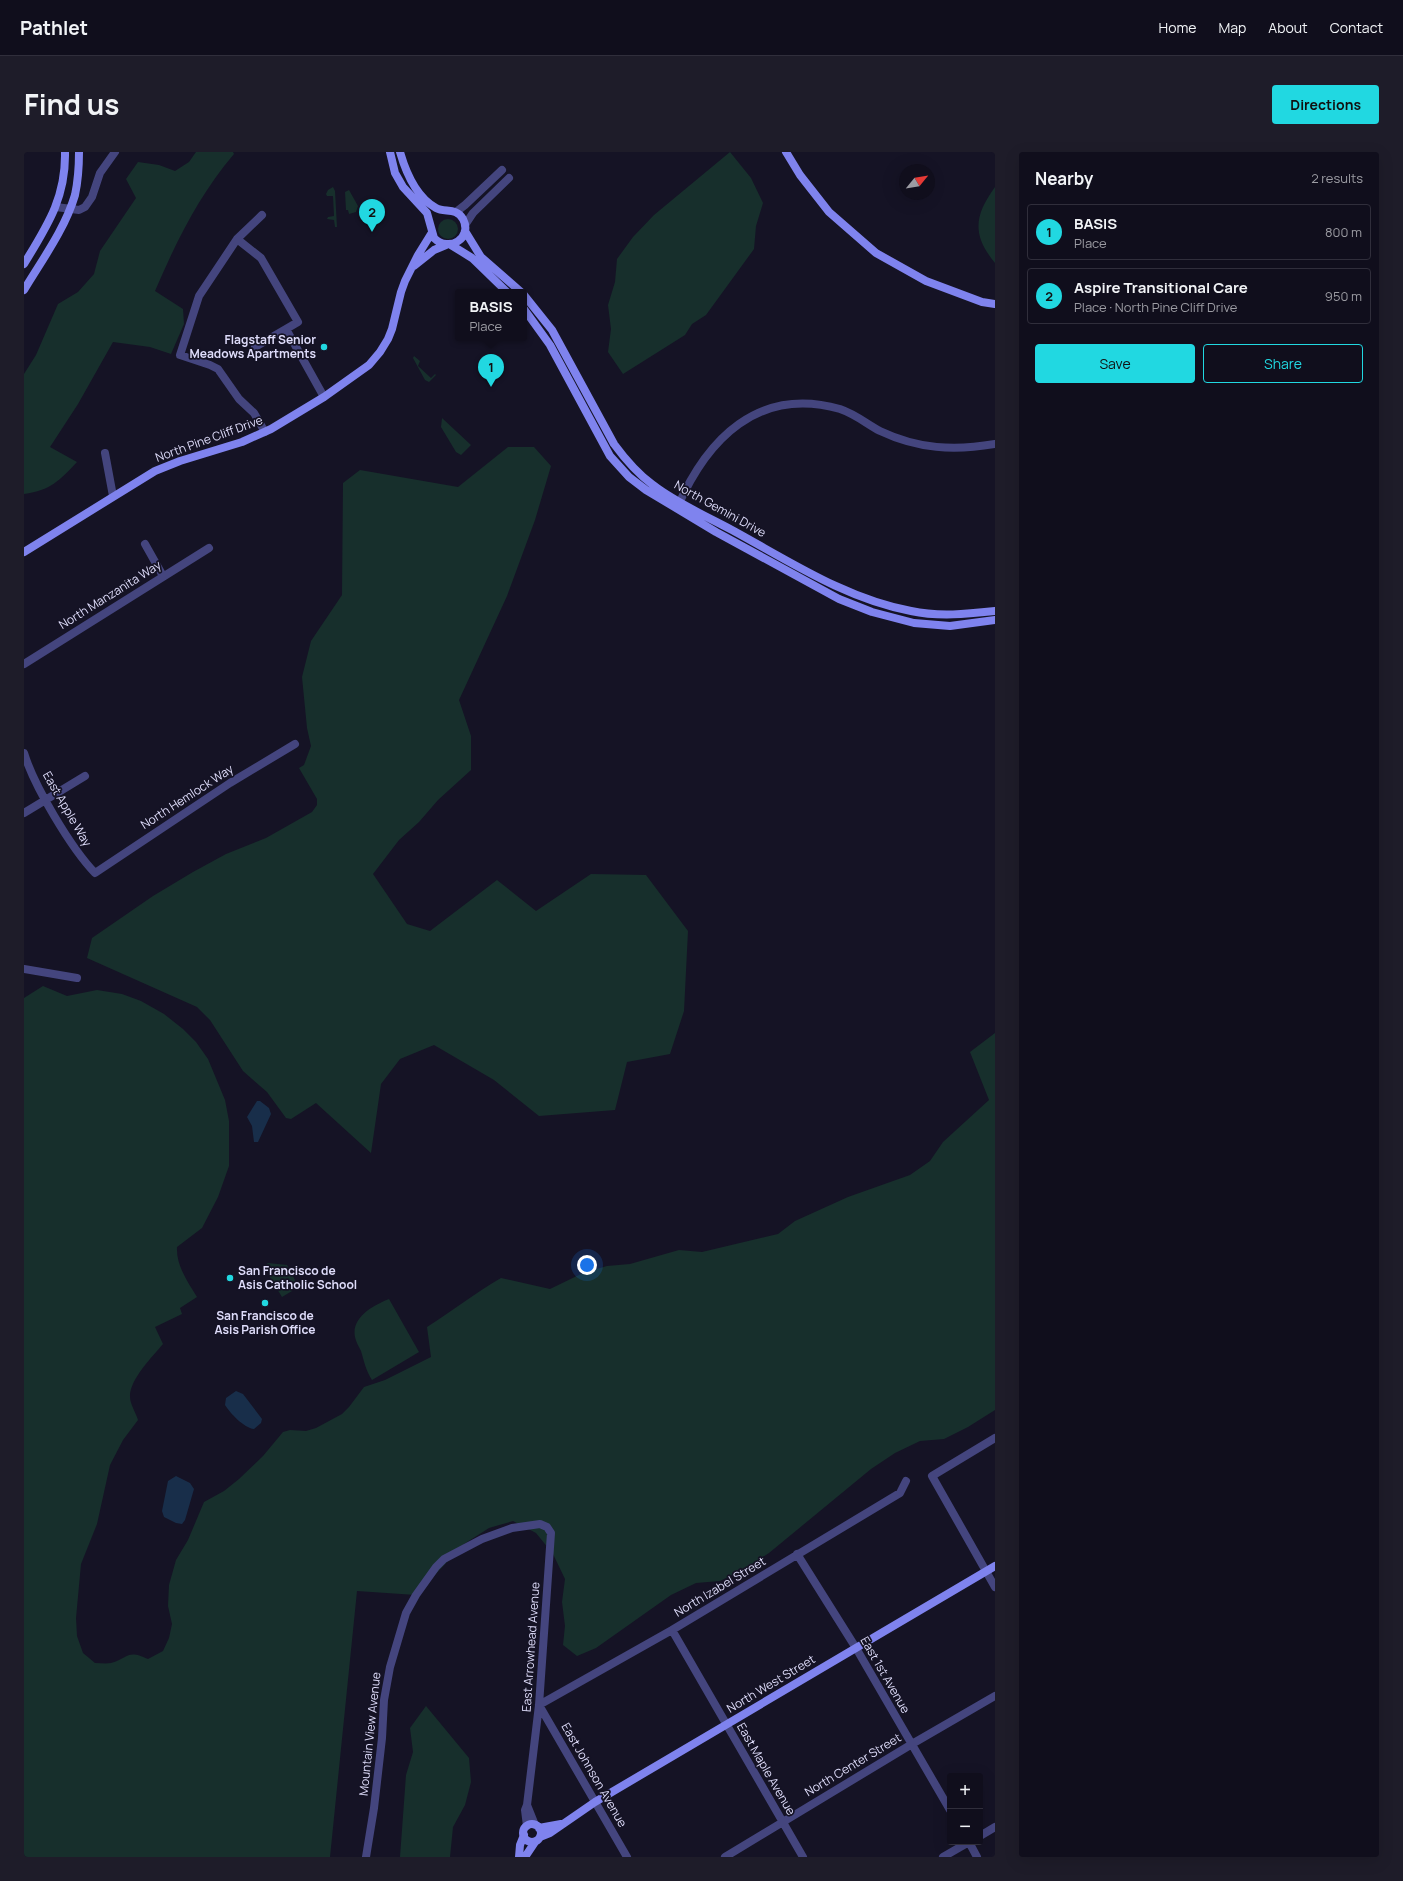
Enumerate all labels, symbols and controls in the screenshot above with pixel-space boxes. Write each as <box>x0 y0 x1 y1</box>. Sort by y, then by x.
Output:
text: Pathlet <box>20 15 88 41</box>
text: Home <box>1159 18 1196 37</box>
text: Map <box>1218 18 1246 37</box>
text: About <box>1268 18 1308 37</box>
text: Contact <box>1330 18 1383 37</box>
text: Find us <box>24 85 119 123</box>
button: Directions <box>1272 85 1379 124</box>
north arrow <box>899 164 935 200</box>
text: Nearby <box>1035 167 1093 190</box>
text: 2 results <box>1311 169 1363 187</box>
pin: 2 <box>359 199 385 232</box>
text: BASIS <box>1074 213 1117 234</box>
text: 1 <box>1046 223 1052 241</box>
text: 800 m <box>1325 223 1362 241</box>
text: Place <box>1074 234 1107 252</box>
text: Aspire Transitional Care <box>1074 277 1248 298</box>
text: 2 <box>1045 287 1053 305</box>
text: 950 m <box>1325 287 1362 305</box>
popup <box>455 289 527 341</box>
text: BASIS <box>469 296 513 317</box>
text: Place · North Pine Cliff Drive <box>1074 298 1237 316</box>
text: Place <box>469 317 502 335</box>
place label: Flagstaff Senior Meadows Apartments <box>190 331 316 362</box>
marker: Flagstaff Senior Meadows Apartments <box>319 342 329 352</box>
button: Save <box>1035 344 1195 383</box>
button: Share <box>1203 344 1363 383</box>
pin: 1 <box>478 354 504 387</box>
street label: North Pine Cliff Drive <box>153 411 265 466</box>
street label: North Gemini Drive <box>671 476 769 541</box>
street label: North Manzanita Way <box>55 556 165 633</box>
street label: North Hemlock Way <box>137 760 237 833</box>
street label: East Apple Way <box>39 768 96 850</box>
your location <box>577 1255 597 1275</box>
place label: San Francisco de Asis Catholic School <box>238 1262 357 1293</box>
marker: San Francisco de Asis Catholic School <box>225 1273 235 1283</box>
marker: San Francisco de Asis Parish Office <box>260 1298 270 1308</box>
place label: San Francisco de Asis Parish Office <box>215 1307 315 1338</box>
street label: North Izabel Street <box>671 1552 769 1621</box>
street label: East Arrowhead Avenue <box>517 1581 544 1713</box>
street label: East 1st Avenue <box>857 1633 914 1716</box>
street label: North West Street <box>723 1650 818 1717</box>
street label: Mountain View Avenue <box>355 1671 384 1797</box>
street label: East Johnson Avenue <box>558 1719 631 1830</box>
street label: East Maple Avenue <box>733 1719 800 1818</box>
street label: North Center Street <box>801 1729 904 1800</box>
map controls <box>947 1773 983 1845</box>
button: + <box>947 1773 983 1809</box>
button: − <box>947 1809 983 1845</box>

